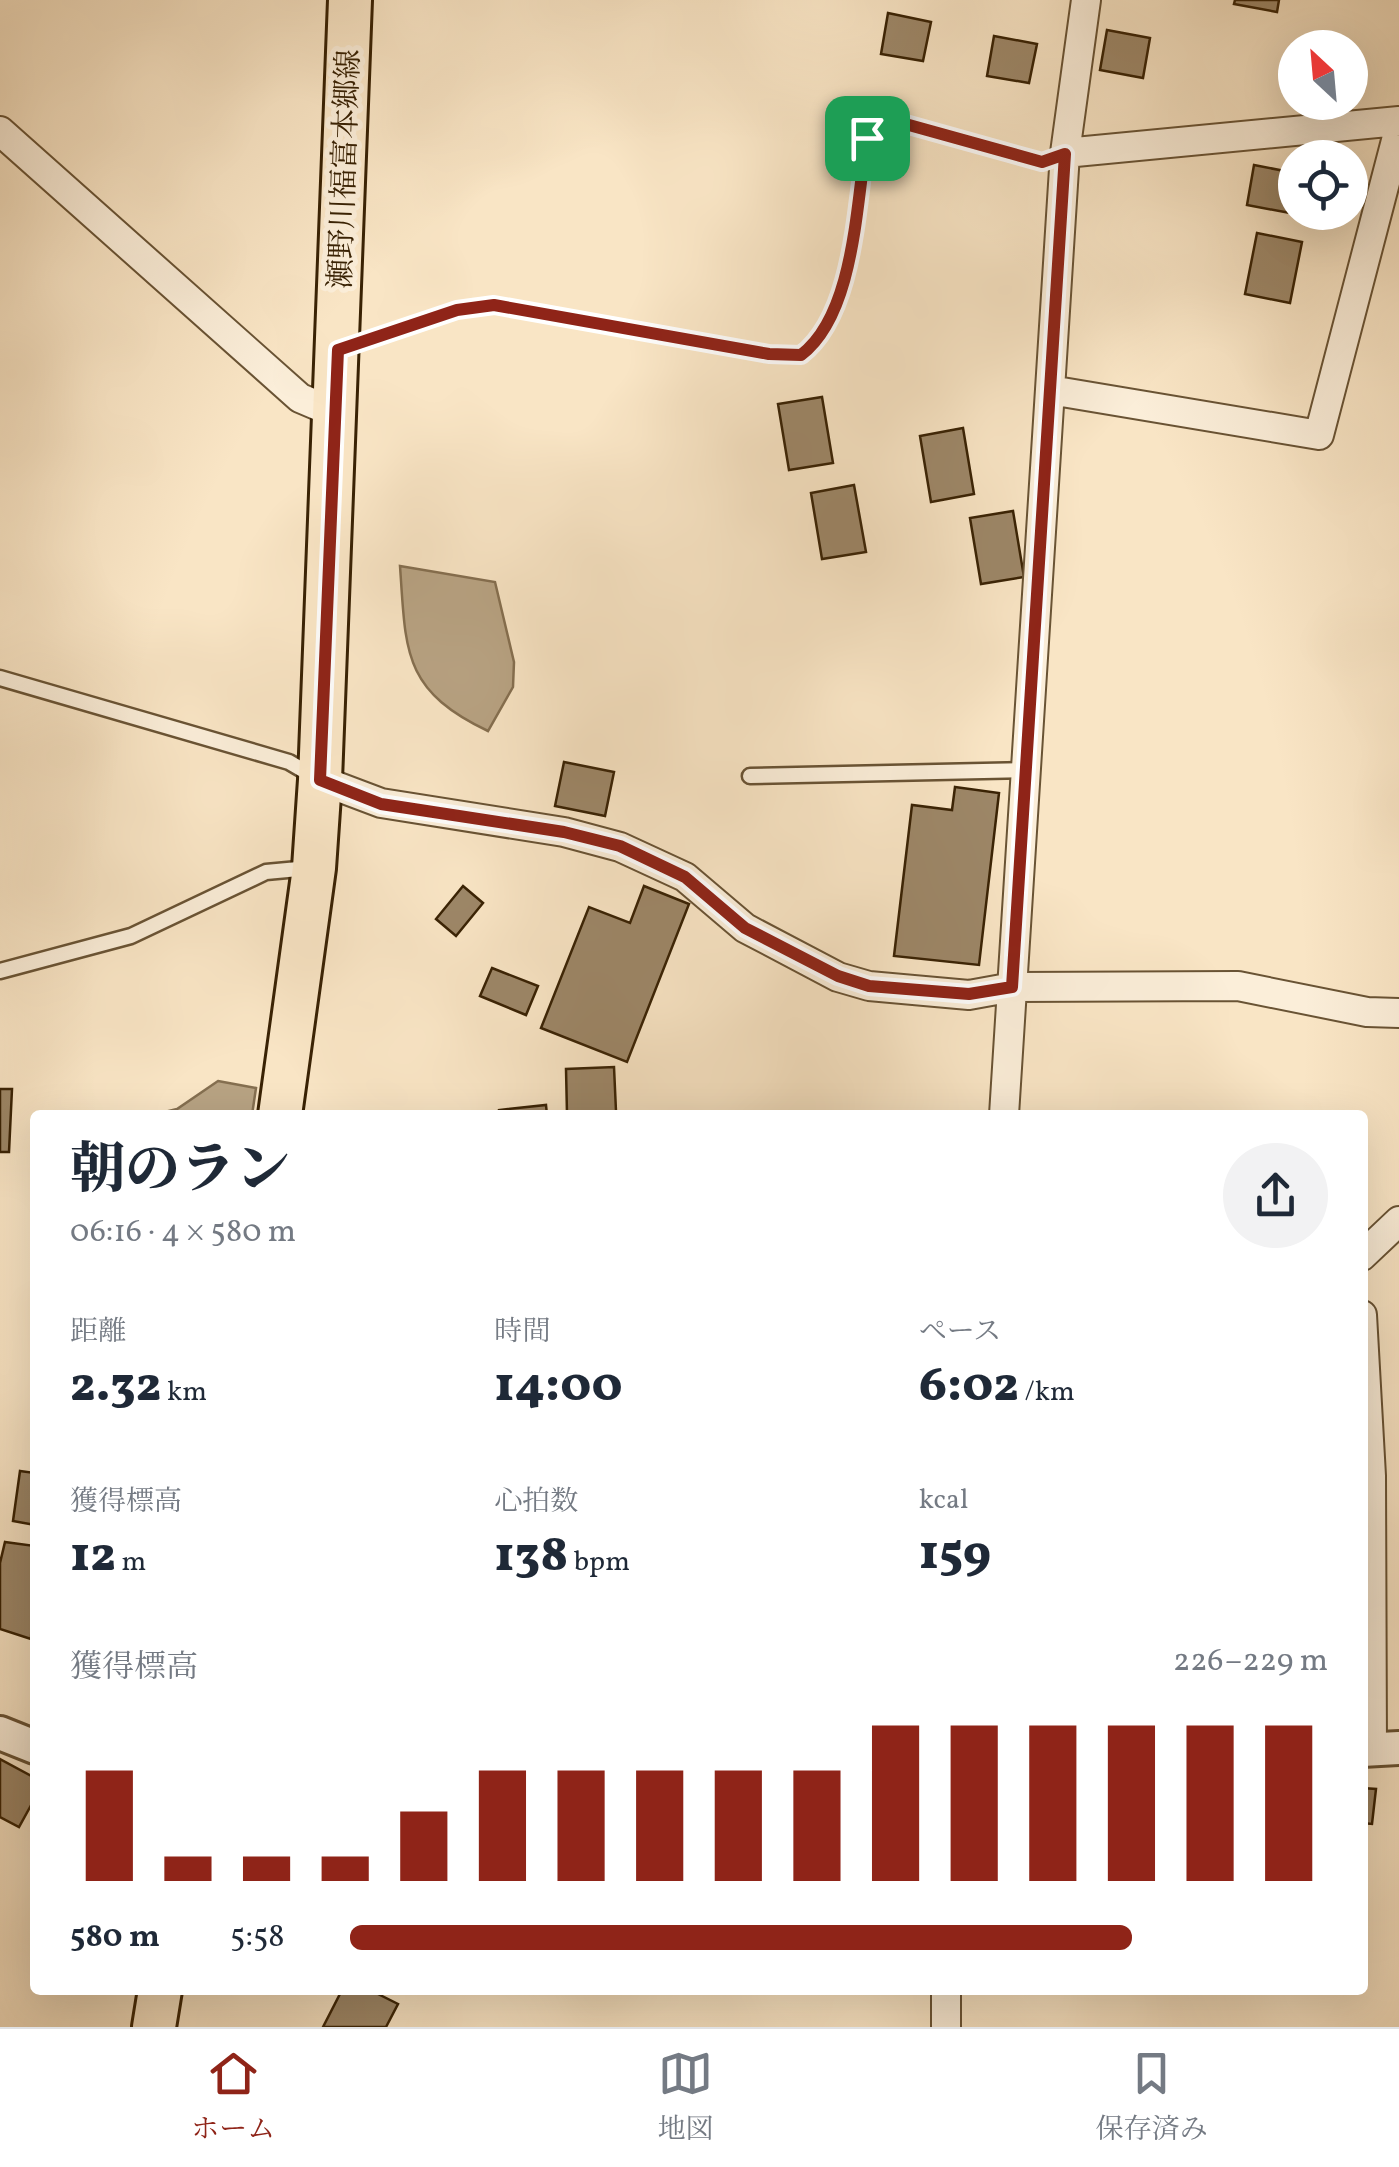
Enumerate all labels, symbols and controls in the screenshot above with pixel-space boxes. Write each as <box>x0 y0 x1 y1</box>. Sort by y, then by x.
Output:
north arrow <box>1278 30 1368 120</box>
map controls <box>1278 30 1368 230</box>
street label: 瀬野川福富本郷線 <box>321 48 371 290</box>
pin <box>825 96 910 181</box>
icon: arrive <box>840 111 895 166</box>
button: locate <box>1278 140 1368 230</box>
text: 朝のラン <box>70 1135 290 1211</box>
button: share <box>1223 1143 1328 1248</box>
text: 06:16 · 4 × 580 m <box>70 1211 296 1255</box>
text: 距離 <box>70 1313 126 1352</box>
text: 時間 <box>494 1313 550 1352</box>
text: ペース <box>919 1313 1001 1352</box>
text: 2.32 <box>70 1352 161 1422</box>
text: 14:00 <box>494 1352 623 1422</box>
text: 6:02 <box>919 1352 1019 1422</box>
text: km <box>161 1373 207 1412</box>
text: /km <box>1019 1373 1075 1412</box>
text: kcal <box>919 1481 968 1520</box>
text: 獲得標高 <box>70 1483 182 1522</box>
text: 心拍数 <box>494 1483 578 1522</box>
text: 159 <box>919 1520 991 1590</box>
text: 12 <box>70 1522 116 1592</box>
text: 138 <box>494 1522 568 1592</box>
text: m <box>116 1543 146 1582</box>
text: bpm <box>568 1543 630 1582</box>
text: 226–229 m <box>1173 1640 1328 1684</box>
text: 獲得標高 <box>70 1647 198 1691</box>
text: 580 m <box>70 1916 160 1960</box>
text: 5:58 <box>230 1916 285 1960</box>
tab: ホーム <box>191 2046 275 2150</box>
tab: 地図 <box>657 2046 714 2150</box>
tab: 保存済み <box>1096 2046 1208 2150</box>

